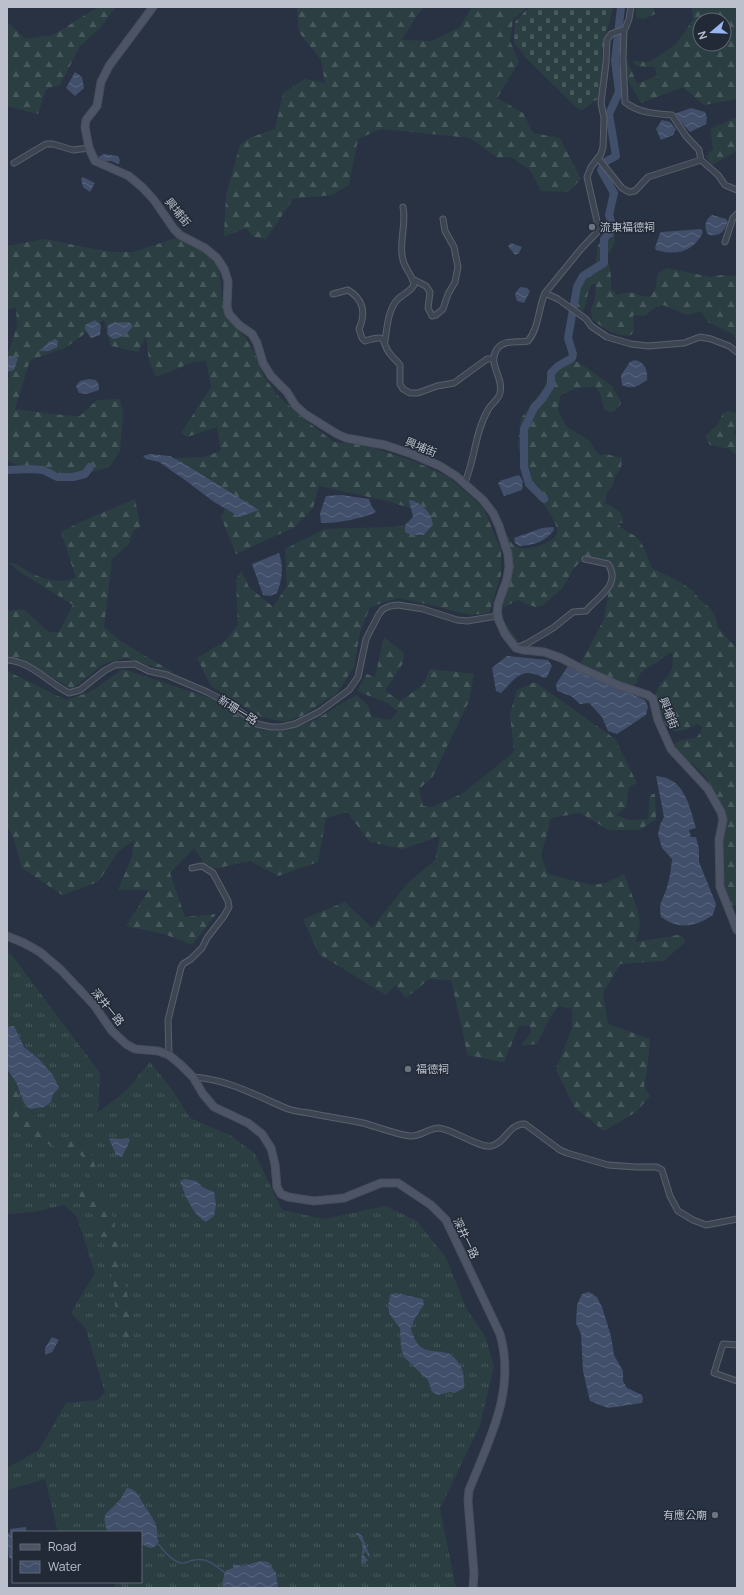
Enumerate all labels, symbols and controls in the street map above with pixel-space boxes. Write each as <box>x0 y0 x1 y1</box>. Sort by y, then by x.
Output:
north arrow <box>692 12 732 52</box>
text: N <box>694 29 710 42</box>
street label: 興埔街 <box>162 194 195 229</box>
place label: 流東福德祠 <box>600 219 655 234</box>
marker: 流東福德祠 <box>587 222 597 232</box>
street label: 興埔街 <box>403 433 439 460</box>
street label: 新珊一路 <box>216 692 261 728</box>
street label: 興埔街 <box>657 695 682 731</box>
street label: 深井一路 <box>89 985 128 1029</box>
place label: 福德祠 <box>416 1061 449 1076</box>
marker: 福德祠 <box>403 1064 413 1074</box>
street label: 深井一路 <box>450 1215 483 1261</box>
place label: 有應公廟 <box>663 1507 707 1522</box>
marker: 有應公廟 <box>710 1510 720 1520</box>
legend <box>12 1531 142 1583</box>
text: Road <box>48 1538 76 1555</box>
text: Water <box>48 1558 82 1575</box>

